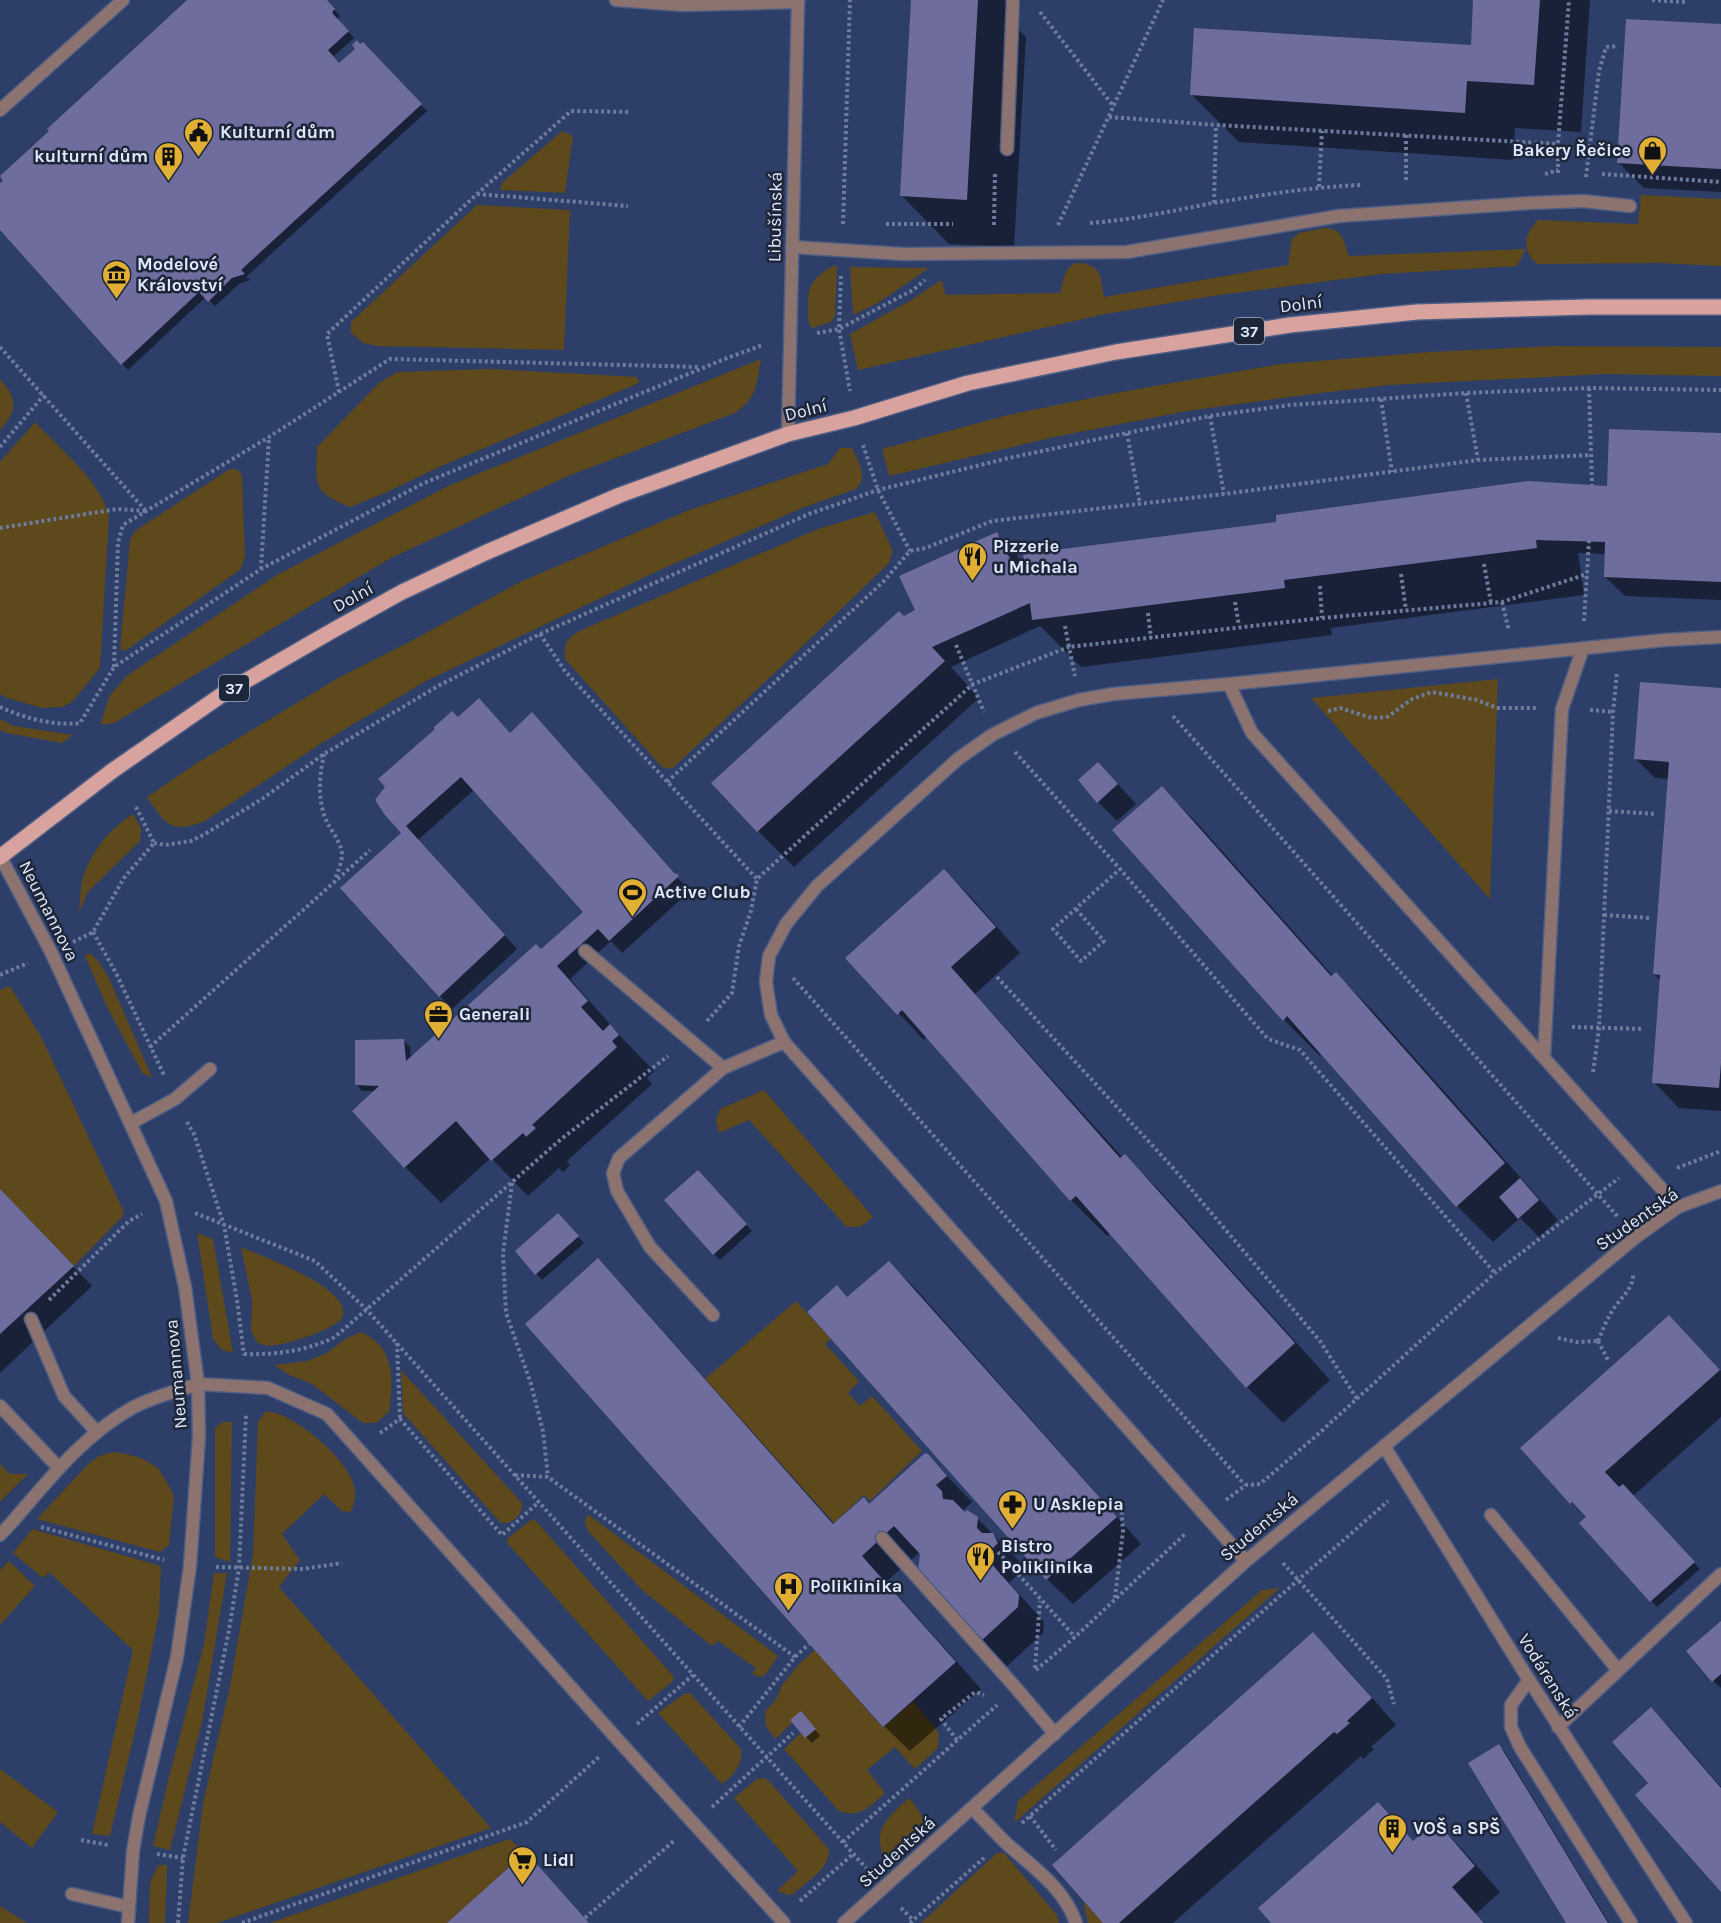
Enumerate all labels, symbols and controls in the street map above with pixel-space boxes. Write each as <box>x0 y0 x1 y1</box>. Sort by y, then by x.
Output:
public building icon: Kulturní dům <box>183 116 215 158</box>
place label: Kulturní dům <box>220 121 335 143</box>
shop icon: Bakery Řečice <box>1636 134 1668 176</box>
place label: Bakery Řečice <box>1512 139 1631 161</box>
building icon: kulturní dům <box>153 140 185 182</box>
place label: kulturní dům <box>34 145 148 167</box>
street label: Libušínská <box>763 172 787 262</box>
place label: Modelové Království <box>137 253 224 296</box>
museum icon: Modelové Království <box>100 258 132 300</box>
street label: Dolní <box>1278 290 1324 318</box>
road number: 37 <box>1234 318 1264 344</box>
street label: Dolní <box>782 394 830 426</box>
place label: Pizzerie u Michala <box>993 535 1078 578</box>
restaurant icon: Pizzerie u Michala <box>956 540 988 582</box>
street label: Dolní <box>329 577 378 617</box>
road number: 37 <box>219 675 249 701</box>
street label: Neumannova <box>14 857 84 965</box>
sports icon: Active Club <box>617 876 649 918</box>
place label: Active Club <box>654 881 750 903</box>
office icon: Generali <box>422 998 454 1040</box>
place label: Generali <box>459 1003 530 1025</box>
street label: Studentská <box>1592 1183 1682 1255</box>
street label: Neumannova <box>160 1318 192 1430</box>
pharmacy icon: U Asklepia <box>996 1488 1028 1530</box>
street label: Studentská <box>1215 1488 1303 1566</box>
place label: U Asklepia <box>1033 1493 1124 1515</box>
place label: Bistro Poliklinika <box>1001 1535 1093 1578</box>
restaurant icon: Bistro Poliklinika <box>964 1540 996 1582</box>
hospital icon: Poliklinika <box>773 1570 805 1612</box>
place label: Poliklinika <box>810 1575 902 1597</box>
street label: Vodárenská <box>1513 1629 1583 1723</box>
street label: Studentská <box>854 1812 940 1892</box>
building icon: VOŠ a SPŠ <box>1376 1812 1408 1854</box>
place label: VOŠ a SPŠ <box>1413 1817 1500 1839</box>
supermarket icon: Lidl <box>506 1844 538 1886</box>
place label: Lidl <box>543 1849 574 1871</box>

